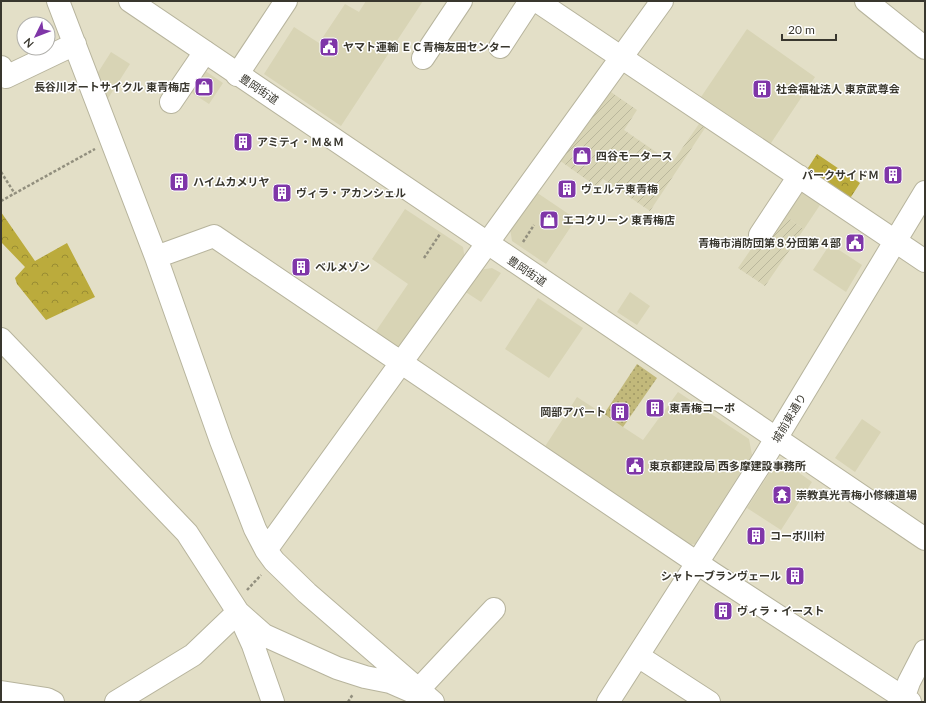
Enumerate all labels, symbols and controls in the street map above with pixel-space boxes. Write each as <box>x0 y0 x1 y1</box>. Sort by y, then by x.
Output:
north arrow <box>16 16 56 56</box>
scale bar <box>782 16 836 42</box>
text: 20 m <box>788 22 815 37</box>
text: N <box>21 36 36 51</box>
public building icon: ヤマト運輸 ＥＣ青梅友田センター <box>318 36 340 58</box>
place label: ヤマト運輸 ＥＣ青梅友田センター <box>343 40 511 53</box>
street label: 豊岡街道 <box>237 71 281 106</box>
shop icon: 長谷川オートサイクル 東青梅店 <box>193 76 215 98</box>
building icon: 社会福祉法人 東京武尊会 <box>751 78 773 100</box>
place label: 長谷川オートサイクル 東青梅店 <box>34 80 190 93</box>
place label: 社会福祉法人 東京武尊会 <box>776 82 900 95</box>
building icon: アミティ・Ｍ＆Ｍ <box>232 131 254 153</box>
place label: アミティ・Ｍ＆Ｍ <box>257 135 344 148</box>
shop icon: 四谷モータース <box>571 145 593 167</box>
place label: 四谷モータース <box>596 149 672 162</box>
building icon: パークサイドＭ <box>882 164 904 186</box>
place label: パークサイドＭ <box>802 168 879 181</box>
building icon: ハイムカメリヤ <box>168 171 190 193</box>
place label: ハイムカメリヤ <box>193 175 270 188</box>
building icon: ヴェルテ東青梅 <box>556 178 578 200</box>
building icon: ヴィラ・アカンシェル <box>271 182 293 204</box>
place label: ヴェルテ東青梅 <box>581 182 658 195</box>
place label: ヴィラ・アカンシェル <box>296 186 406 199</box>
shop icon: エコクリーン 東青梅店 <box>538 209 560 231</box>
place label: エコクリーン 東青梅店 <box>563 213 675 226</box>
public building icon: 青梅市消防団第８分団第４部 <box>844 232 866 254</box>
place label: 青梅市消防団第８分団第４部 <box>698 236 841 249</box>
street label: 豊岡街道 <box>505 253 549 288</box>
building icon: ベルメゾン <box>290 256 312 278</box>
place label: ベルメゾン <box>315 260 370 273</box>
street label: 城前東通り <box>769 391 808 445</box>
building icon: 東青梅コーポ <box>644 397 666 419</box>
building icon: 岡部アパート <box>609 401 631 423</box>
place label: 東青梅コーポ <box>669 401 735 414</box>
place label: 岡部アパート <box>540 405 606 418</box>
public building icon: 東京都建設局 西多摩建設事務所 <box>624 455 646 477</box>
place label: 東京都建設局 西多摩建設事務所 <box>649 459 806 472</box>
temple icon: 崇教真光青梅小修練道場 <box>771 484 793 506</box>
place label: 崇教真光青梅小修練道場 <box>796 488 917 501</box>
building icon: コーポ川村 <box>745 525 767 547</box>
place label: コーポ川村 <box>770 529 825 542</box>
building icon: シャトーブランヴェール <box>784 565 806 587</box>
place label: シャトーブランヴェール <box>661 569 781 582</box>
building icon: ヴィラ・イースト <box>712 600 734 622</box>
place label: ヴィラ・イースト <box>737 604 824 617</box>

